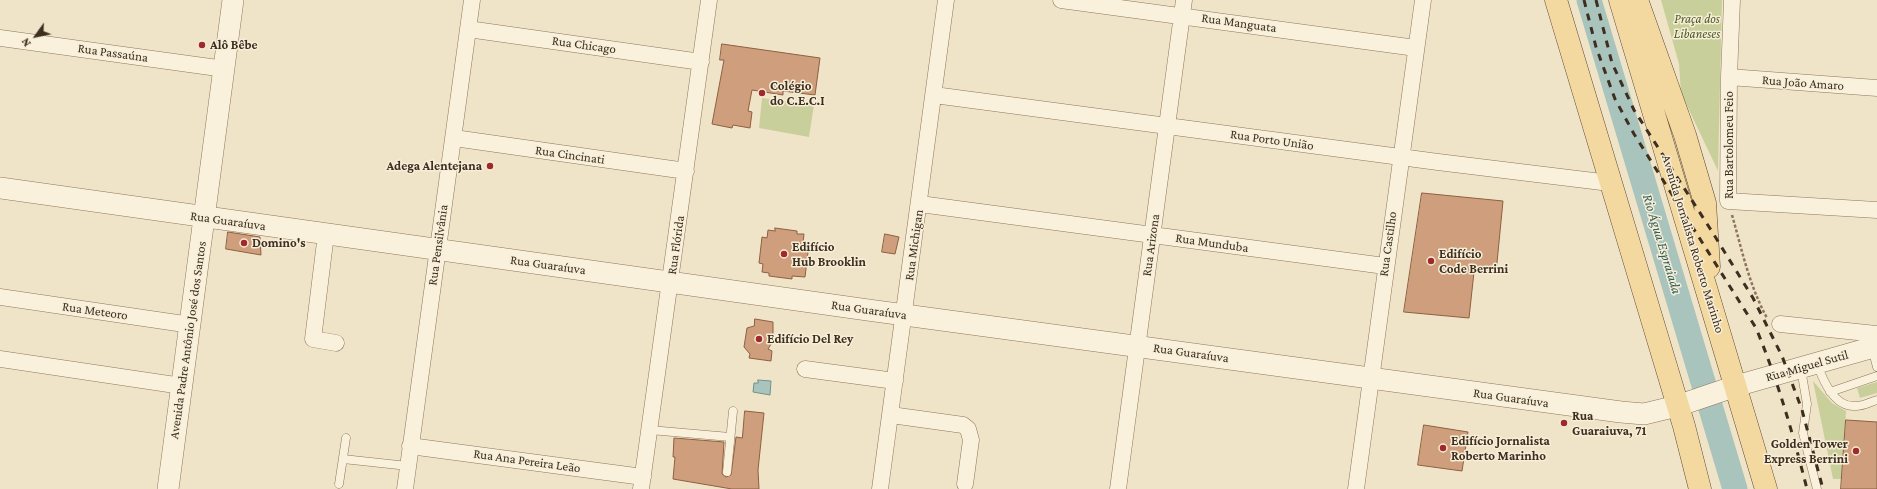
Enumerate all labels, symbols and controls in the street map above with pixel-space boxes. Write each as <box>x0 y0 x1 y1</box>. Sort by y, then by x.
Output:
street label: Rua Manguata <box>1200 10 1278 36</box>
park label: Praça dos Libaneses <box>1674 11 1720 42</box>
north arrow <box>16 16 56 56</box>
street label: Rua Chicago <box>551 33 617 57</box>
text: N <box>19 36 33 49</box>
place label: Alô Bêbe <box>210 37 258 53</box>
street label: Rua Passaúna <box>77 40 149 66</box>
marker: Alô Bêbe <box>197 40 207 50</box>
street label: Rua João Amaro <box>1761 72 1845 94</box>
place label: Colégio do C.E.C.I <box>770 78 825 109</box>
marker: Colégio do C.E.C.I <box>757 88 767 98</box>
street label: Rua Bartolomeu Feio <box>1721 91 1737 199</box>
street label: Rua Porto União <box>1229 126 1315 154</box>
street label: Rua Cincinati <box>534 142 606 168</box>
street label: Avenida Jornalista Roberto Marinho <box>1658 153 1728 335</box>
place label: Adega Alentejana <box>386 158 482 174</box>
marker: Adega Alentejana <box>485 161 495 171</box>
water label: Rio Água Espraiada <box>1639 192 1685 296</box>
street label: Rua Pensilvânia <box>425 204 451 286</box>
street label: Rua Guaraíuva <box>189 208 267 234</box>
street label: Rua Michigan <box>901 208 927 282</box>
street label: Rua Castilho <box>1376 210 1400 278</box>
street label: Rua Arizona <box>1139 213 1163 277</box>
street label: Rua Flórida <box>664 214 688 276</box>
street label: Rua Munduba <box>1175 230 1249 256</box>
place label: Domino's <box>252 235 306 251</box>
marker: Domino's <box>239 238 249 248</box>
place label: Edifício Hub Brooklin <box>792 239 866 270</box>
street label: Avenida Padre Antônio José dos Santos <box>166 240 210 440</box>
place label: Edifício Code Berrini <box>1439 246 1508 277</box>
marker: Edifício Hub Brooklin <box>779 249 789 259</box>
street label: Rua Guaraíuva <box>509 252 587 278</box>
marker: Edifício Code Berrini <box>1426 256 1436 266</box>
street label: Rua Guaraíuva <box>830 297 908 323</box>
street label: Rua Meteoro <box>61 299 129 323</box>
place label: Edifício Del Rey <box>767 331 853 347</box>
marker: Edifício Del Rey <box>754 334 764 344</box>
street label: Rua Guaraíuva <box>1152 340 1230 366</box>
street label: Rua Miguel Sutil <box>1764 347 1850 385</box>
street label: Rua Guaraíuva <box>1472 385 1550 411</box>
place label: Rua Guaraiuva, 71 <box>1572 408 1646 439</box>
marker: Rua Guaraiuva, 71 <box>1559 418 1569 428</box>
place label: Edifício Jornalista Roberto Marinho <box>1451 433 1550 464</box>
place label: Golden Tower Express Berrini <box>1764 436 1848 467</box>
marker: Edifício Jornalista Roberto Marinho <box>1438 443 1448 453</box>
street label: Rua Ana Pereira Leão <box>472 446 582 476</box>
marker: Golden Tower Express Berrini <box>1851 446 1861 456</box>

